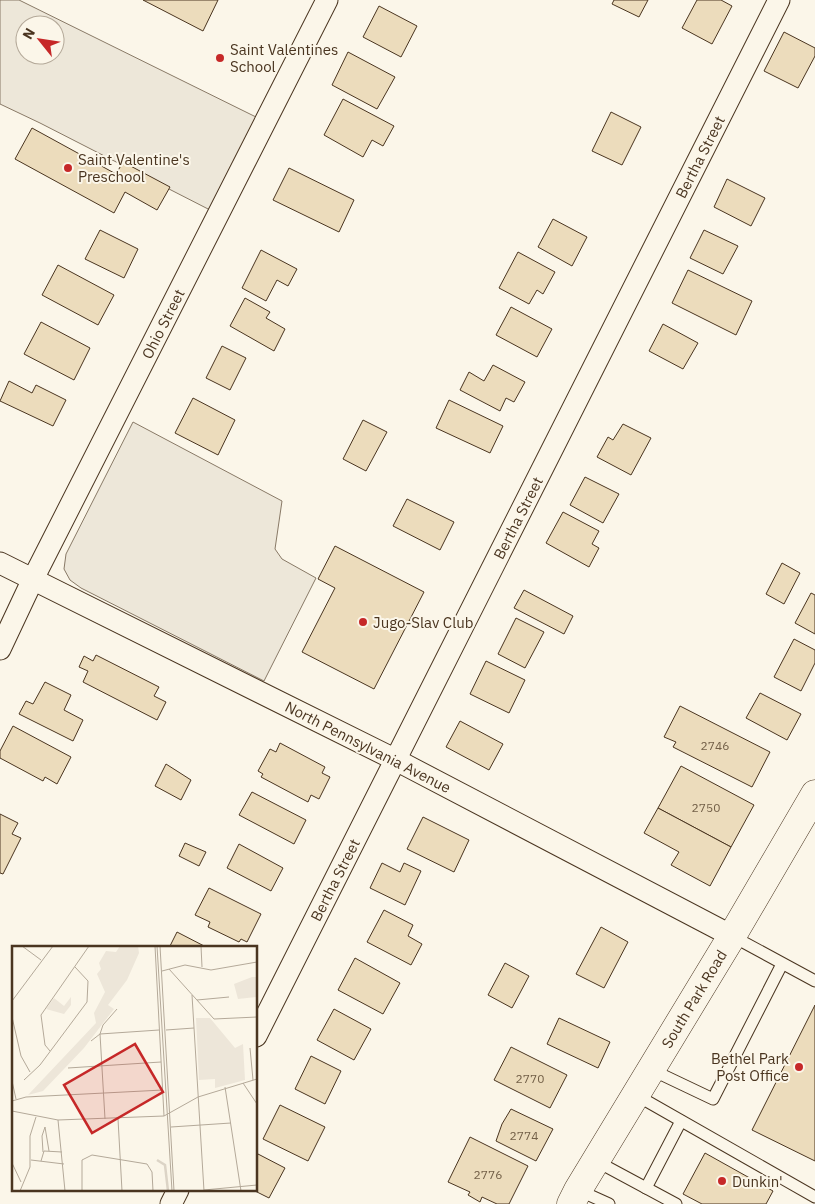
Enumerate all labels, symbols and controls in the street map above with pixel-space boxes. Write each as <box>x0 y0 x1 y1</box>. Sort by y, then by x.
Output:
north arrow <box>15 15 65 65</box>
text: N <box>18 25 39 42</box>
place label: Saint Valentines School <box>230 40 338 76</box>
marker: Saint Valentines School <box>214 52 226 64</box>
street label: Bertha Street <box>671 113 729 201</box>
place label: Saint Valentine's Preschool <box>78 150 190 186</box>
marker: Saint Valentine's Preschool <box>62 162 74 174</box>
street label: Ohio Street <box>137 286 189 362</box>
street label: Bertha Street <box>489 474 547 562</box>
place label: Jugo-Slav Club <box>373 613 473 632</box>
marker: Jugo-Slav Club <box>357 616 369 628</box>
street label: North Pennsylvania Avenue <box>282 697 454 797</box>
house number: 2746 <box>701 738 729 753</box>
house number: 2750 <box>692 800 720 815</box>
street label: Bertha Street <box>306 836 364 924</box>
inset map <box>12 946 258 1192</box>
street label: South Park Road <box>657 946 731 1052</box>
place label: Bethel Park Post Office <box>711 1049 789 1085</box>
marker: Bethel Park Post Office <box>793 1061 805 1073</box>
house number: 2770 <box>516 1071 544 1086</box>
house number: 2774 <box>510 1128 538 1143</box>
house number: 2776 <box>474 1167 502 1182</box>
place label: Dunkin' <box>732 1172 783 1191</box>
marker: Dunkin' <box>716 1175 728 1187</box>

